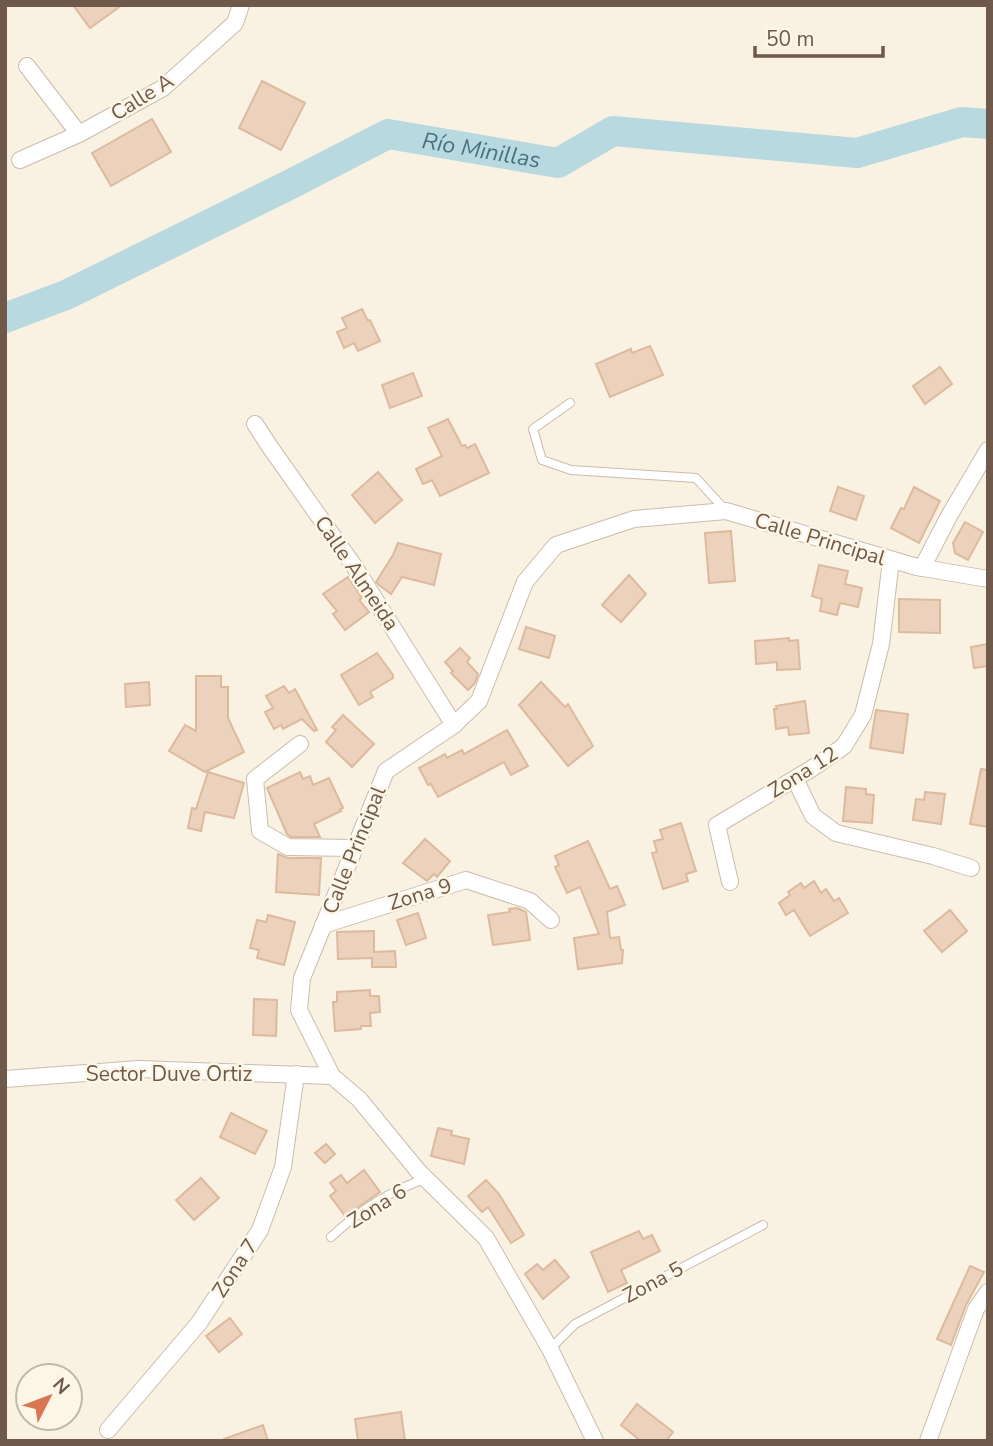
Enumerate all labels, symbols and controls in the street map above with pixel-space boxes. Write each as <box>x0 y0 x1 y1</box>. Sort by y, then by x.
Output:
scale bar <box>755 14 883 58</box>
text: 50 m <box>766 25 815 53</box>
street label: Calle A <box>105 67 179 127</box>
water label: Río Minillas <box>420 125 543 175</box>
street label: Calle Principal <box>751 506 890 572</box>
street label: Calle Almeida <box>308 510 406 636</box>
street label: Zona 12 <box>763 740 843 804</box>
street label: Calle Principal <box>316 781 393 918</box>
street label: Zona 9 <box>385 871 455 917</box>
street label: Sector Duve Ortiz <box>86 1060 252 1088</box>
street label: Zona 6 <box>342 1177 412 1235</box>
street label: Zona 7 <box>206 1233 264 1303</box>
street label: Zona 5 <box>618 1254 688 1310</box>
north arrow <box>14 1362 84 1432</box>
text: N <box>46 1372 75 1400</box>

